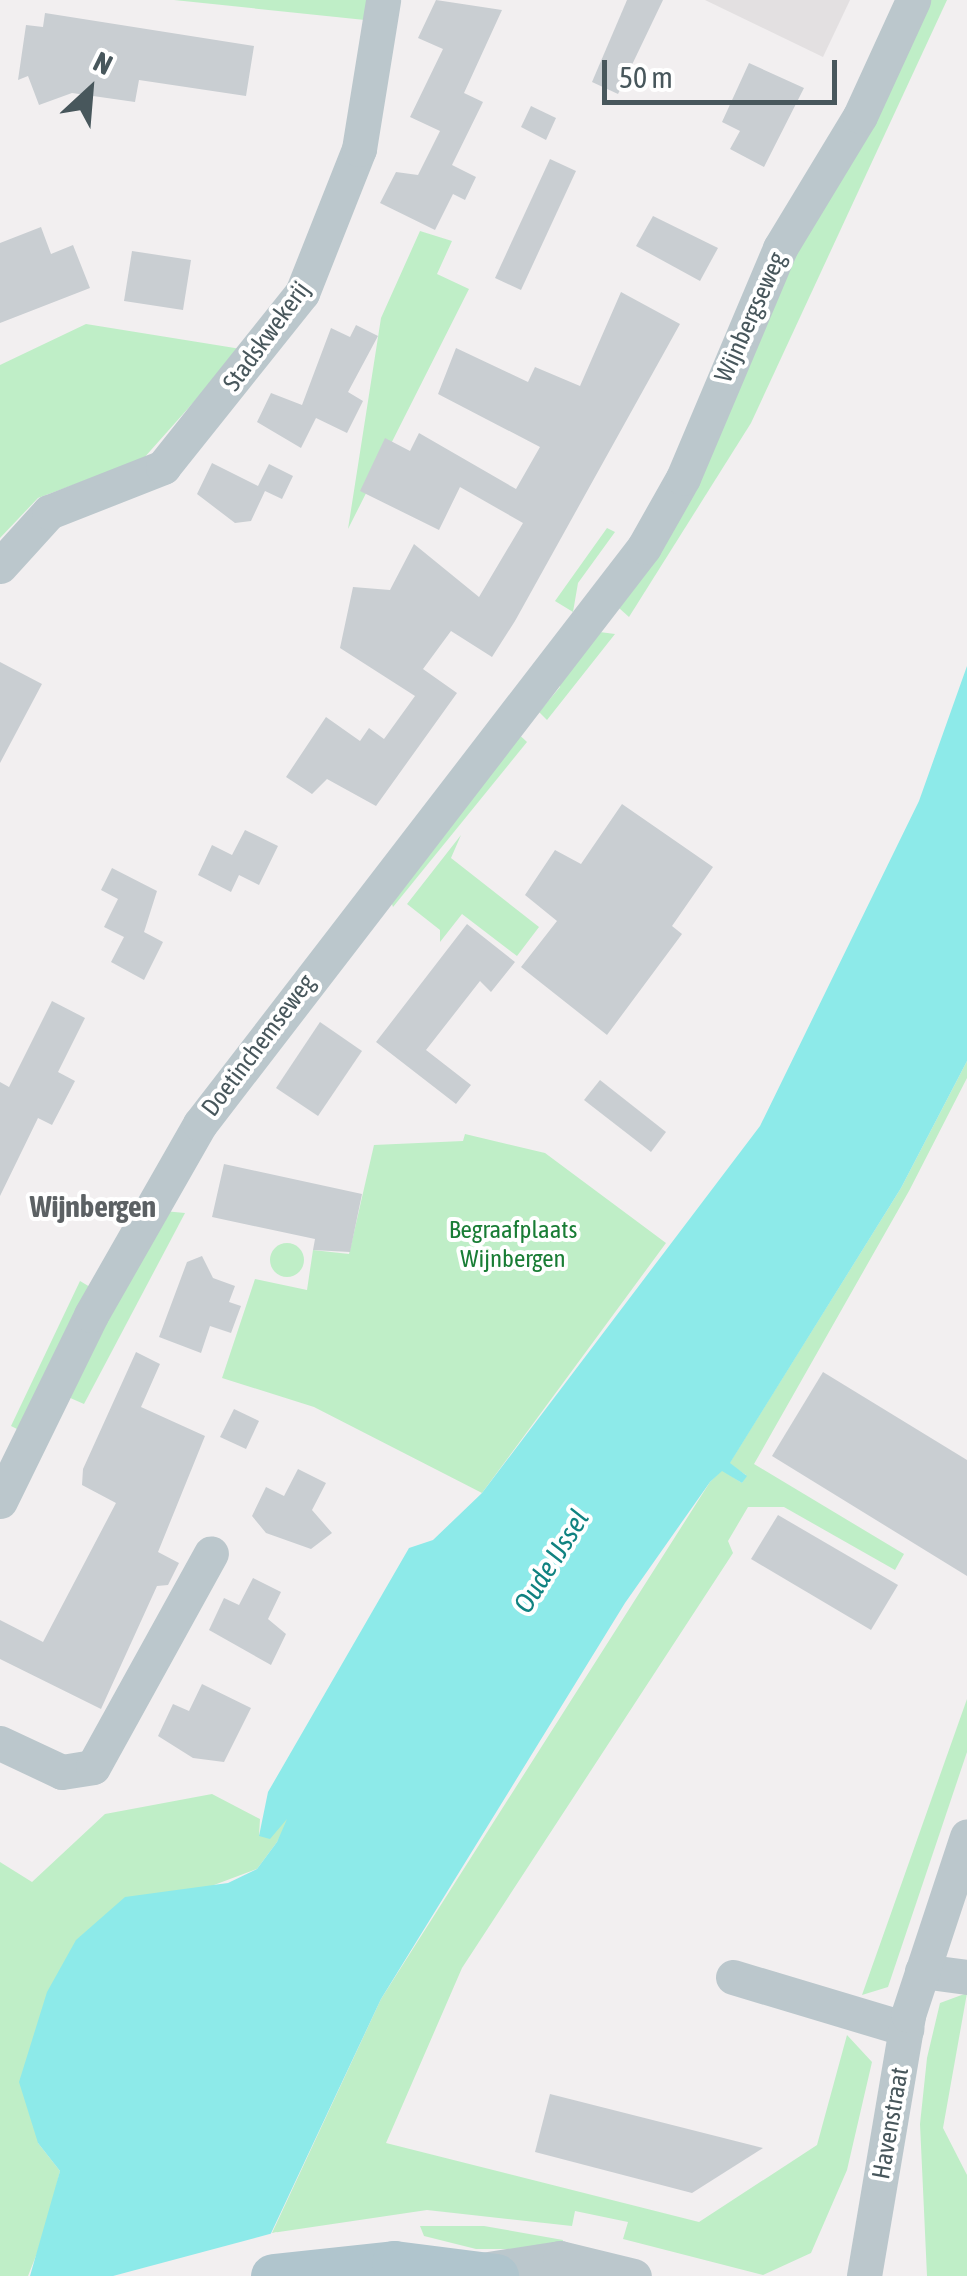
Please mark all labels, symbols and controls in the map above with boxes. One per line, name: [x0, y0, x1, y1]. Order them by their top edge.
north arrow: [40, 40, 140, 140]
scale bar: [607, 40, 842, 102]
text: N: [89, 45, 118, 81]
text: 50 m: [619, 60, 673, 94]
street label: Wijnbergseweg: [708, 247, 792, 387]
street label: Stadskwekerij: [216, 276, 316, 396]
street label: Doetinchemseweg: [195, 968, 321, 1122]
district label: Wijnbergen: [30, 1188, 156, 1224]
park label: Begraafplaats Wijnbergen: [449, 1215, 577, 1274]
water label: Oude IJssel: [506, 1503, 596, 1619]
street label: Havenstraat: [865, 2065, 915, 2181]

